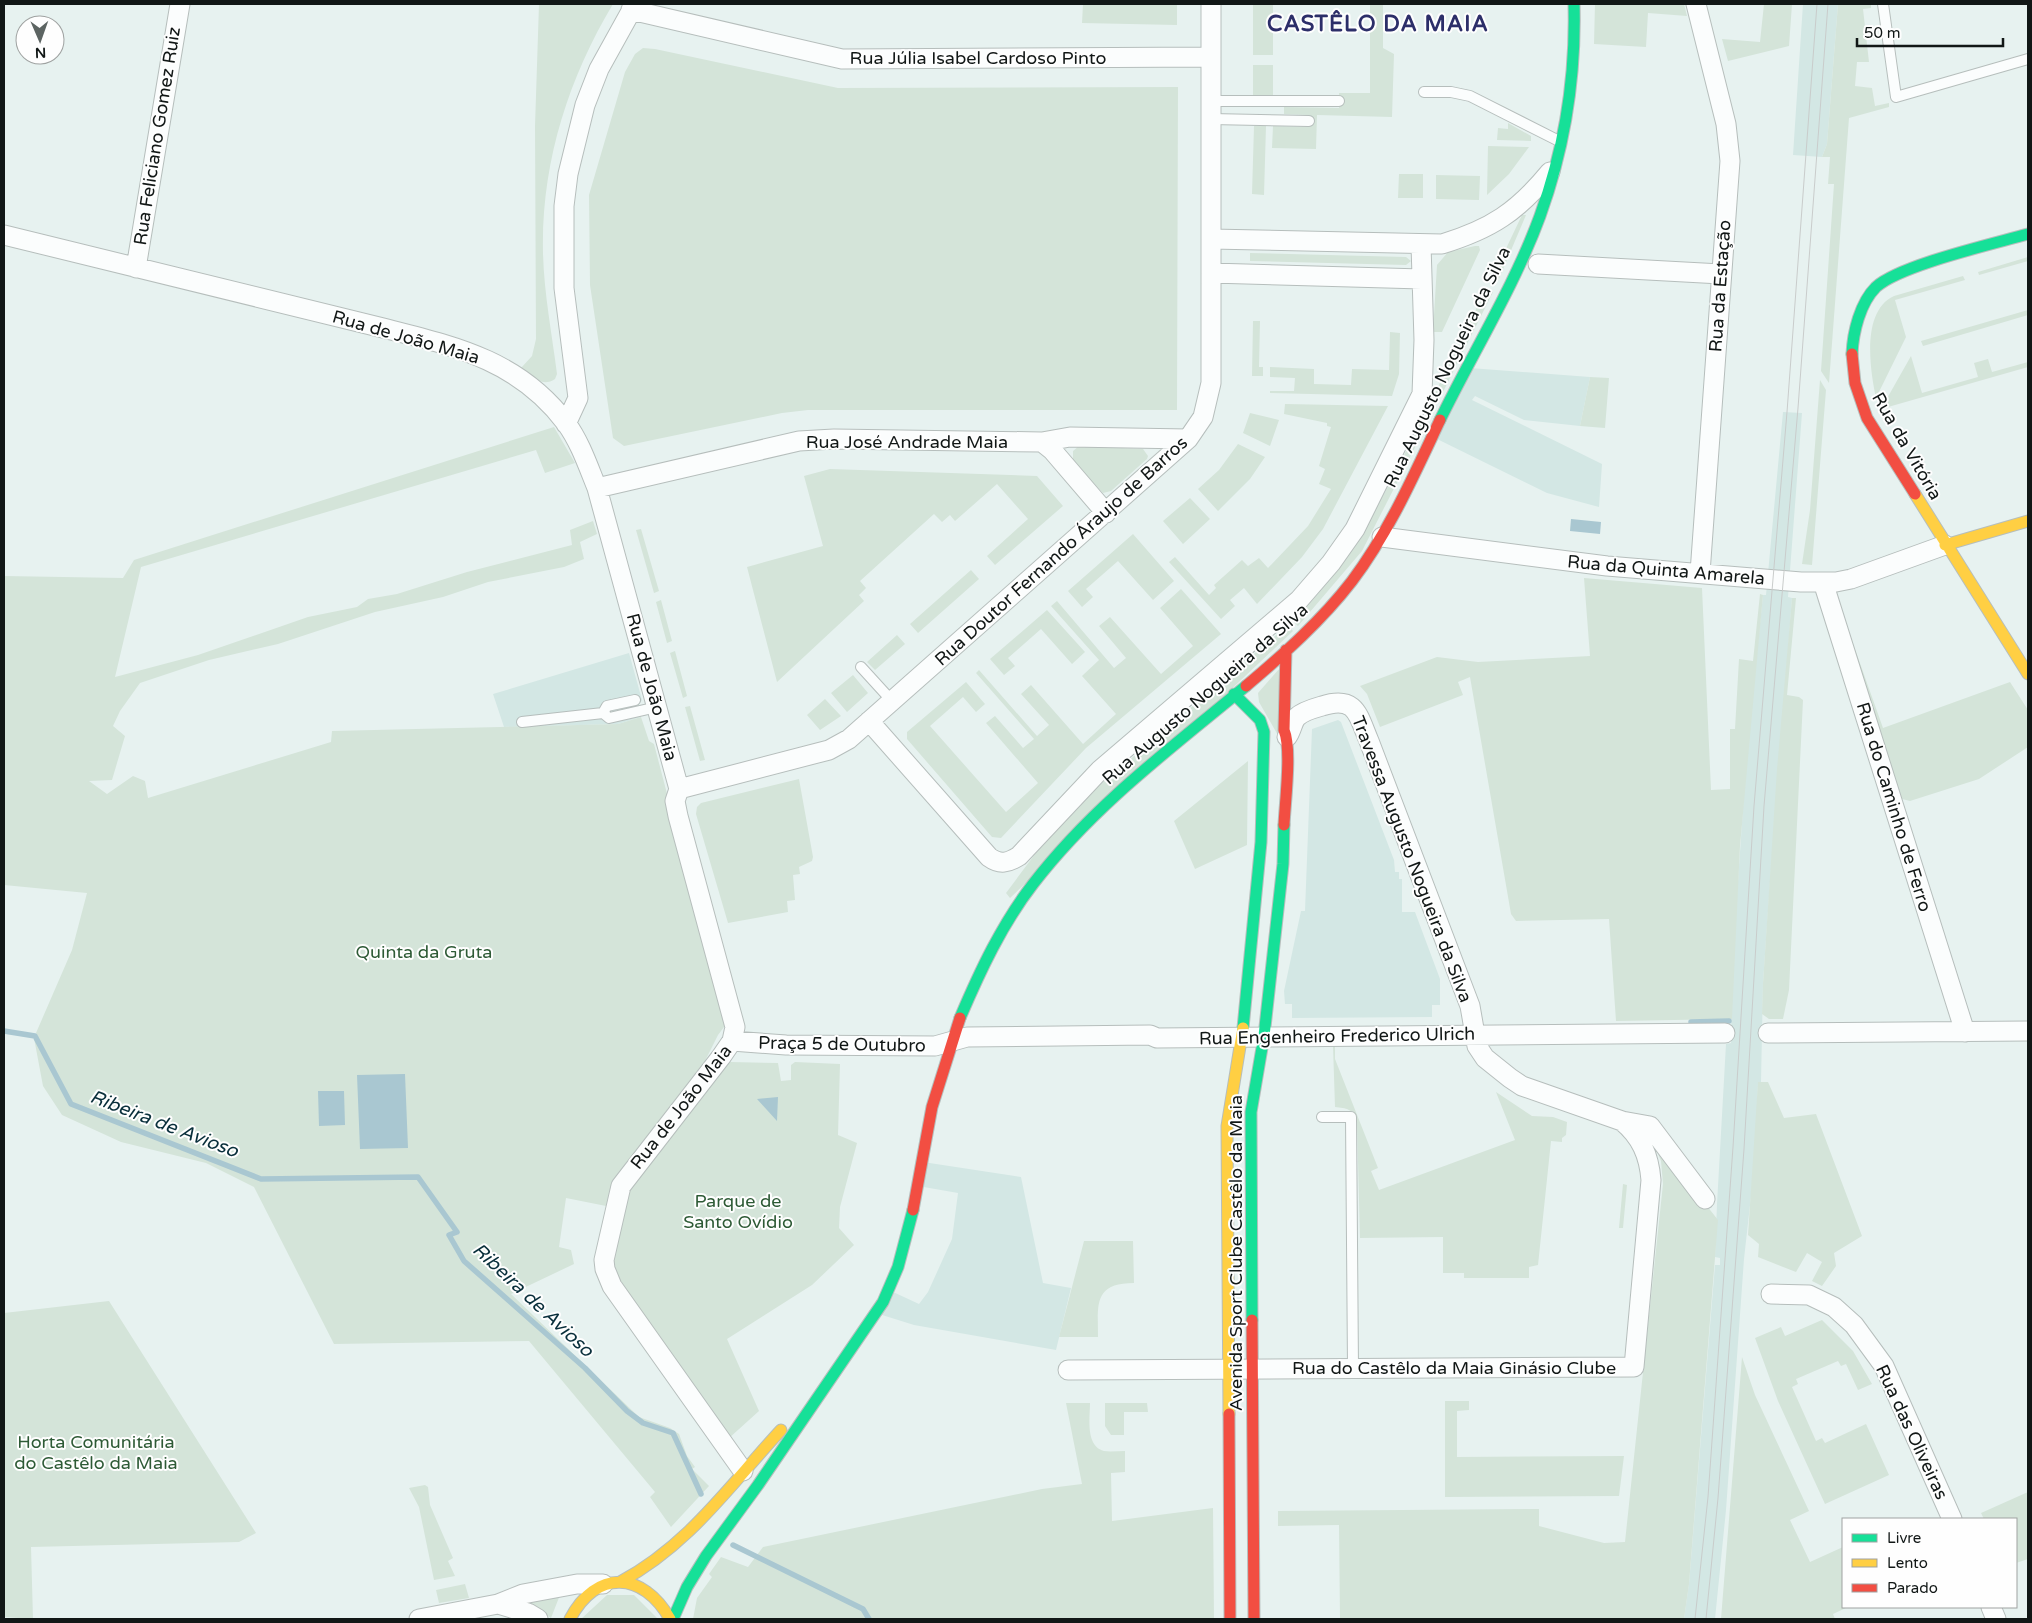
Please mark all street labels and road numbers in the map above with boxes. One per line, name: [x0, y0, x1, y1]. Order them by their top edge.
street label: Rua Feliciano Gomez Ruiz: [129, 25, 185, 247]
street label: Rua Júlia Isabel Cardoso Pinto: [850, 47, 1106, 69]
street label: Rua da Estação: [1704, 219, 1736, 353]
street label: Rua Augusto Nogueira da Silva: [1379, 243, 1515, 491]
street label: Rua de João Maia: [330, 305, 482, 369]
street label: Rua da Vitória: [1867, 388, 1947, 504]
street label: Rua José Andrade Maia: [806, 431, 1008, 453]
street label: Rua Doutor Fernando Áraujo de Barros: [930, 432, 1192, 670]
street label: Rua da Quinta Amarela: [1566, 550, 1766, 590]
street label: Rua Augusto Nogueira da Silva: [1098, 599, 1312, 789]
street label: Rua de João Maia: [622, 611, 682, 763]
street label: Rua do Caminho de Ferro: [1852, 700, 1936, 914]
street label: Travessa Augusto Nogueira da Silva: [1347, 713, 1477, 1005]
street label: Rua Engenheiro Frederico Ulrich: [1199, 1023, 1475, 1049]
street label: Praça 5 de Outubro: [758, 1032, 926, 1056]
street label: Rua de João Maia: [626, 1040, 736, 1174]
street label: Avenida Sport Clube Castêlo da Maia: [1225, 1095, 1247, 1411]
street label: Rua do Castêlo da Maia Ginásio Clube: [1292, 1357, 1616, 1379]
street label: Rua das Oliveiras: [1871, 1361, 1953, 1503]

